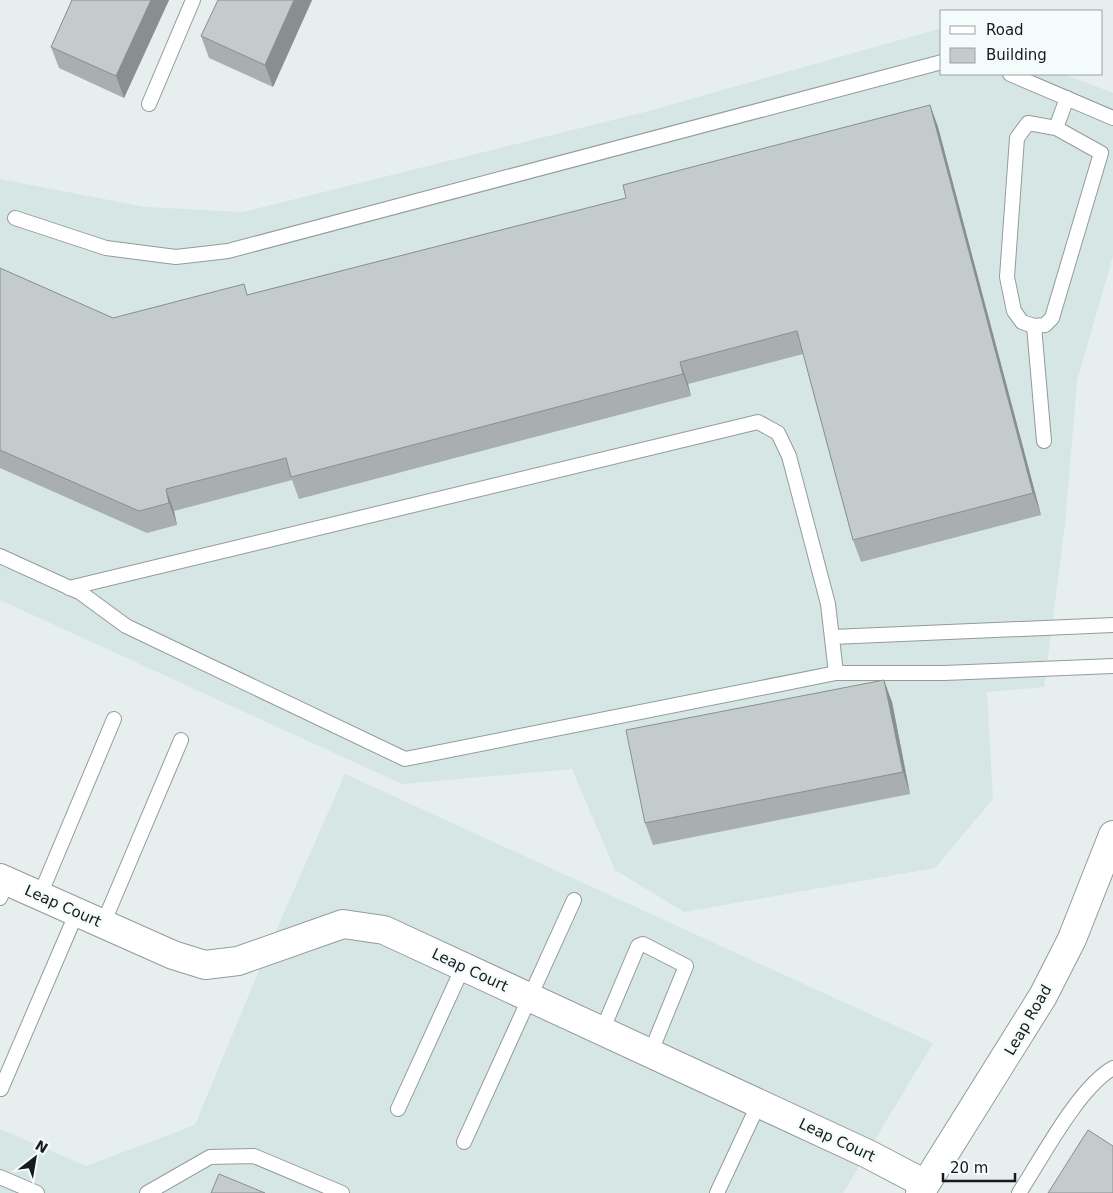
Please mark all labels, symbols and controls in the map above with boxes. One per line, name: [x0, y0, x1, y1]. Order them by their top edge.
legend: [940, 10, 1103, 75]
text: Road: [986, 21, 1024, 39]
text: Building: [986, 46, 1047, 64]
street label: Leap Court: [22, 881, 104, 931]
street label: Leap Court: [429, 945, 511, 996]
street label: Leap Road: [1001, 982, 1055, 1058]
street label: Leap Court: [796, 1115, 878, 1166]
north arrow: [10, 1133, 60, 1183]
text: N: [33, 1137, 51, 1157]
scale bar: [943, 1150, 1016, 1182]
text: 20 m: [950, 1159, 988, 1177]

